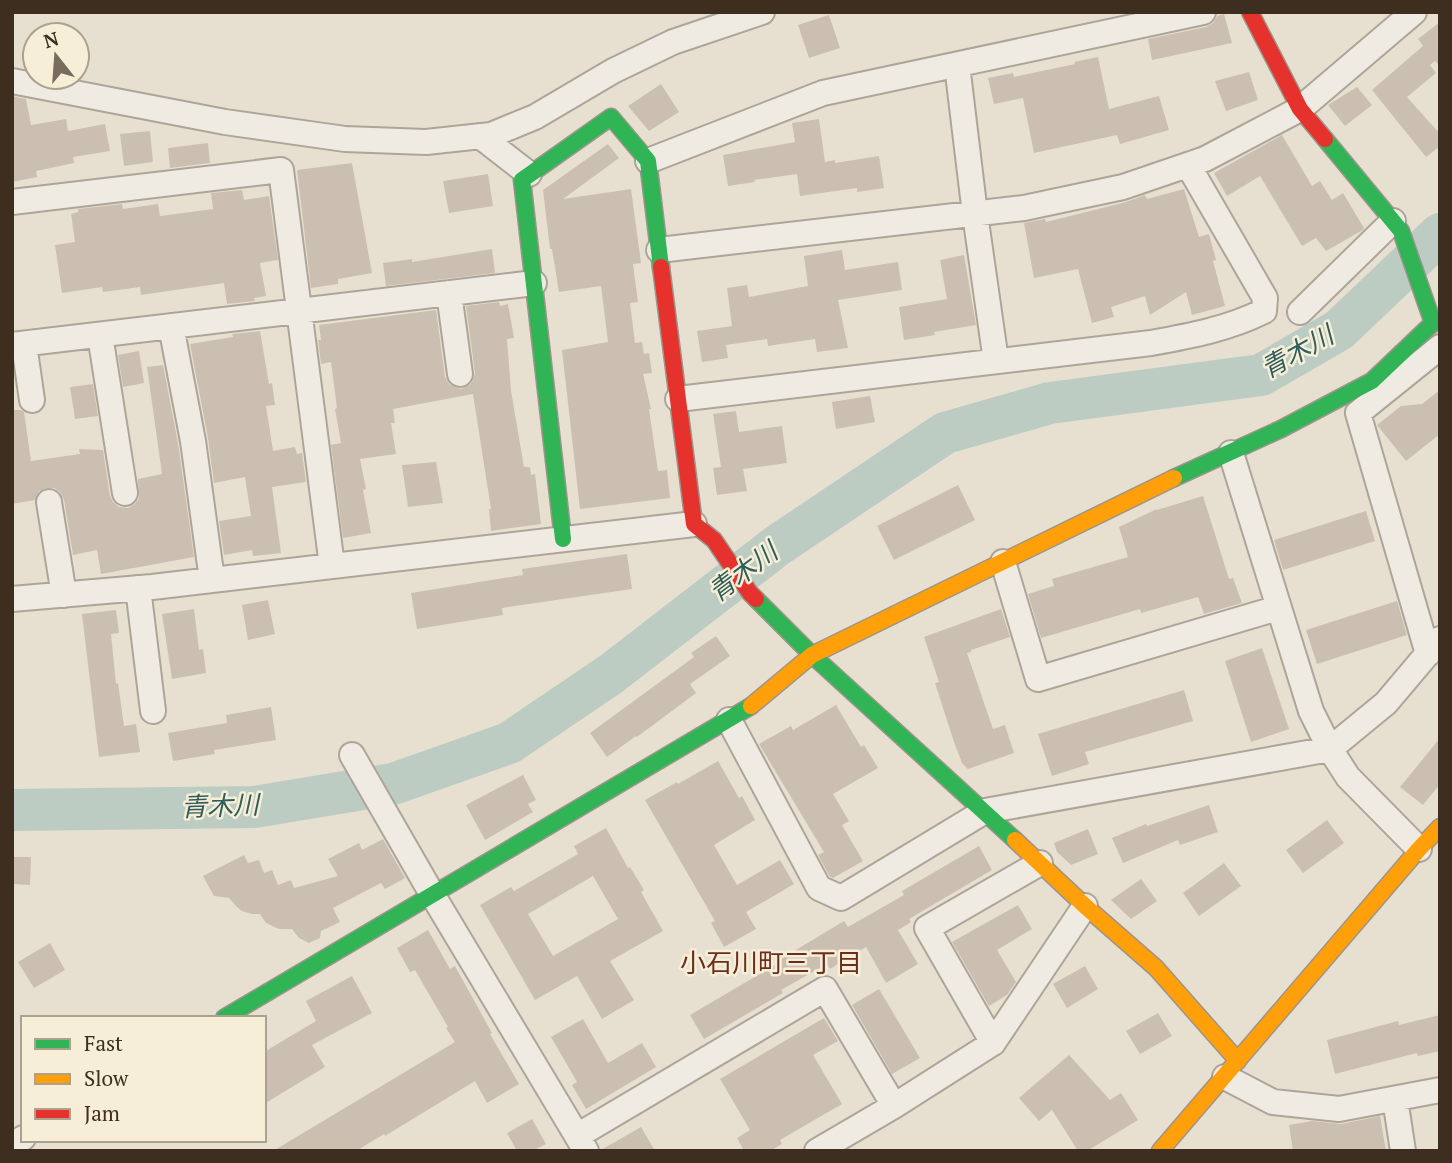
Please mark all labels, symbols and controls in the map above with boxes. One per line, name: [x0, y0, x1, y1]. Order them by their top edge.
north arrow: [21, 21, 91, 91]
text: N: [40, 25, 62, 53]
water label: 青木川: [1254, 316, 1341, 385]
water label: 青木川: [701, 532, 786, 608]
water label: 青木川: [180, 787, 263, 823]
district label: 小石川町三丁目: [680, 945, 862, 979]
legend: [21, 1016, 266, 1142]
text: Fast: [84, 1029, 123, 1057]
text: Slow: [84, 1064, 129, 1092]
text: Jam: [84, 1099, 120, 1127]

